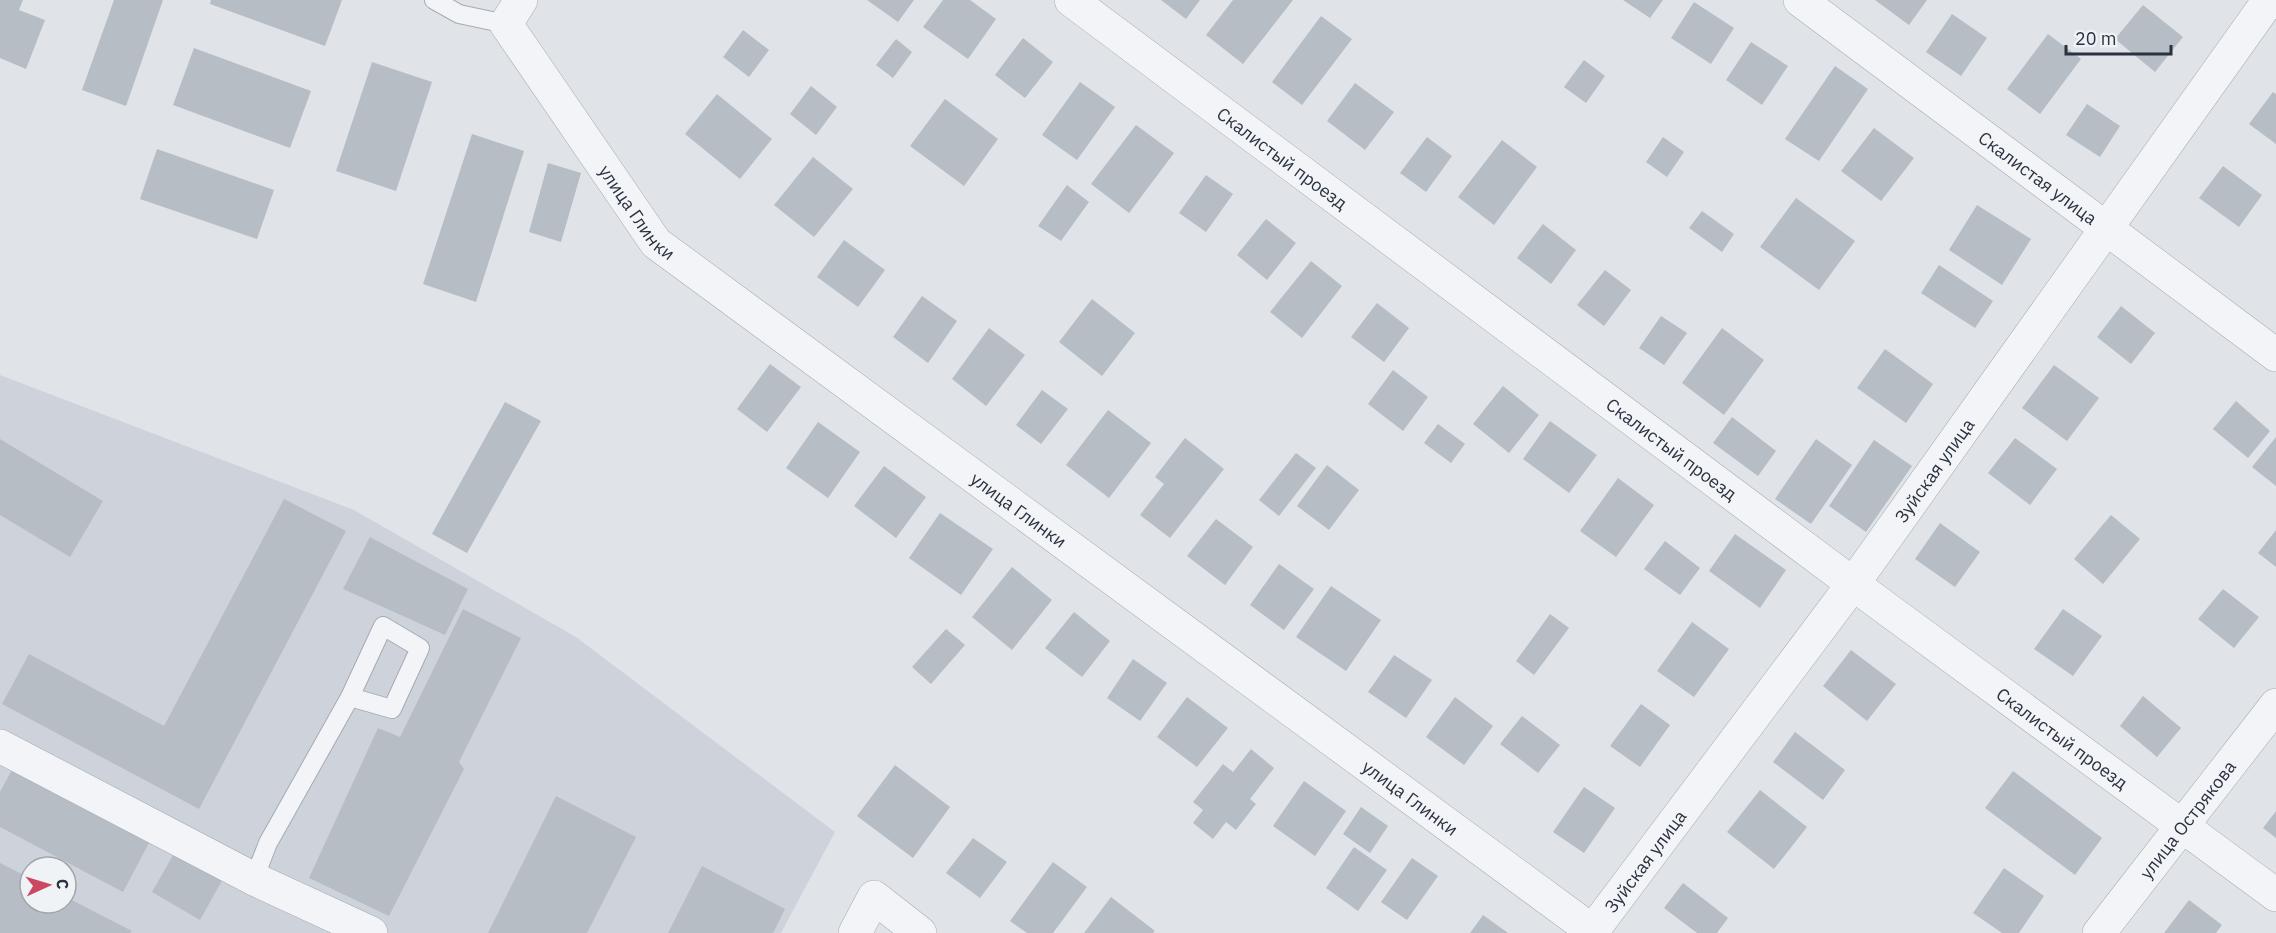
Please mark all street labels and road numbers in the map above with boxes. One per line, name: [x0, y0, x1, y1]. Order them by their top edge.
street label: Скалистый проезд: [1213, 102, 1353, 214]
street label: Скалистая улица: [1974, 126, 2102, 230]
street label: улица Глинки: [594, 160, 680, 265]
street label: Скалистый проезд: [1602, 392, 1742, 505]
street label: Зуйская улица: [1889, 413, 1979, 527]
street label: улица Глинки: [966, 467, 1071, 553]
street label: Скалистый проезд: [1992, 682, 2133, 794]
street label: улица Глинки: [1358, 754, 1463, 840]
street label: улица Острякова: [2134, 755, 2241, 883]
street label: Зуйская улица: [1599, 805, 1691, 917]

